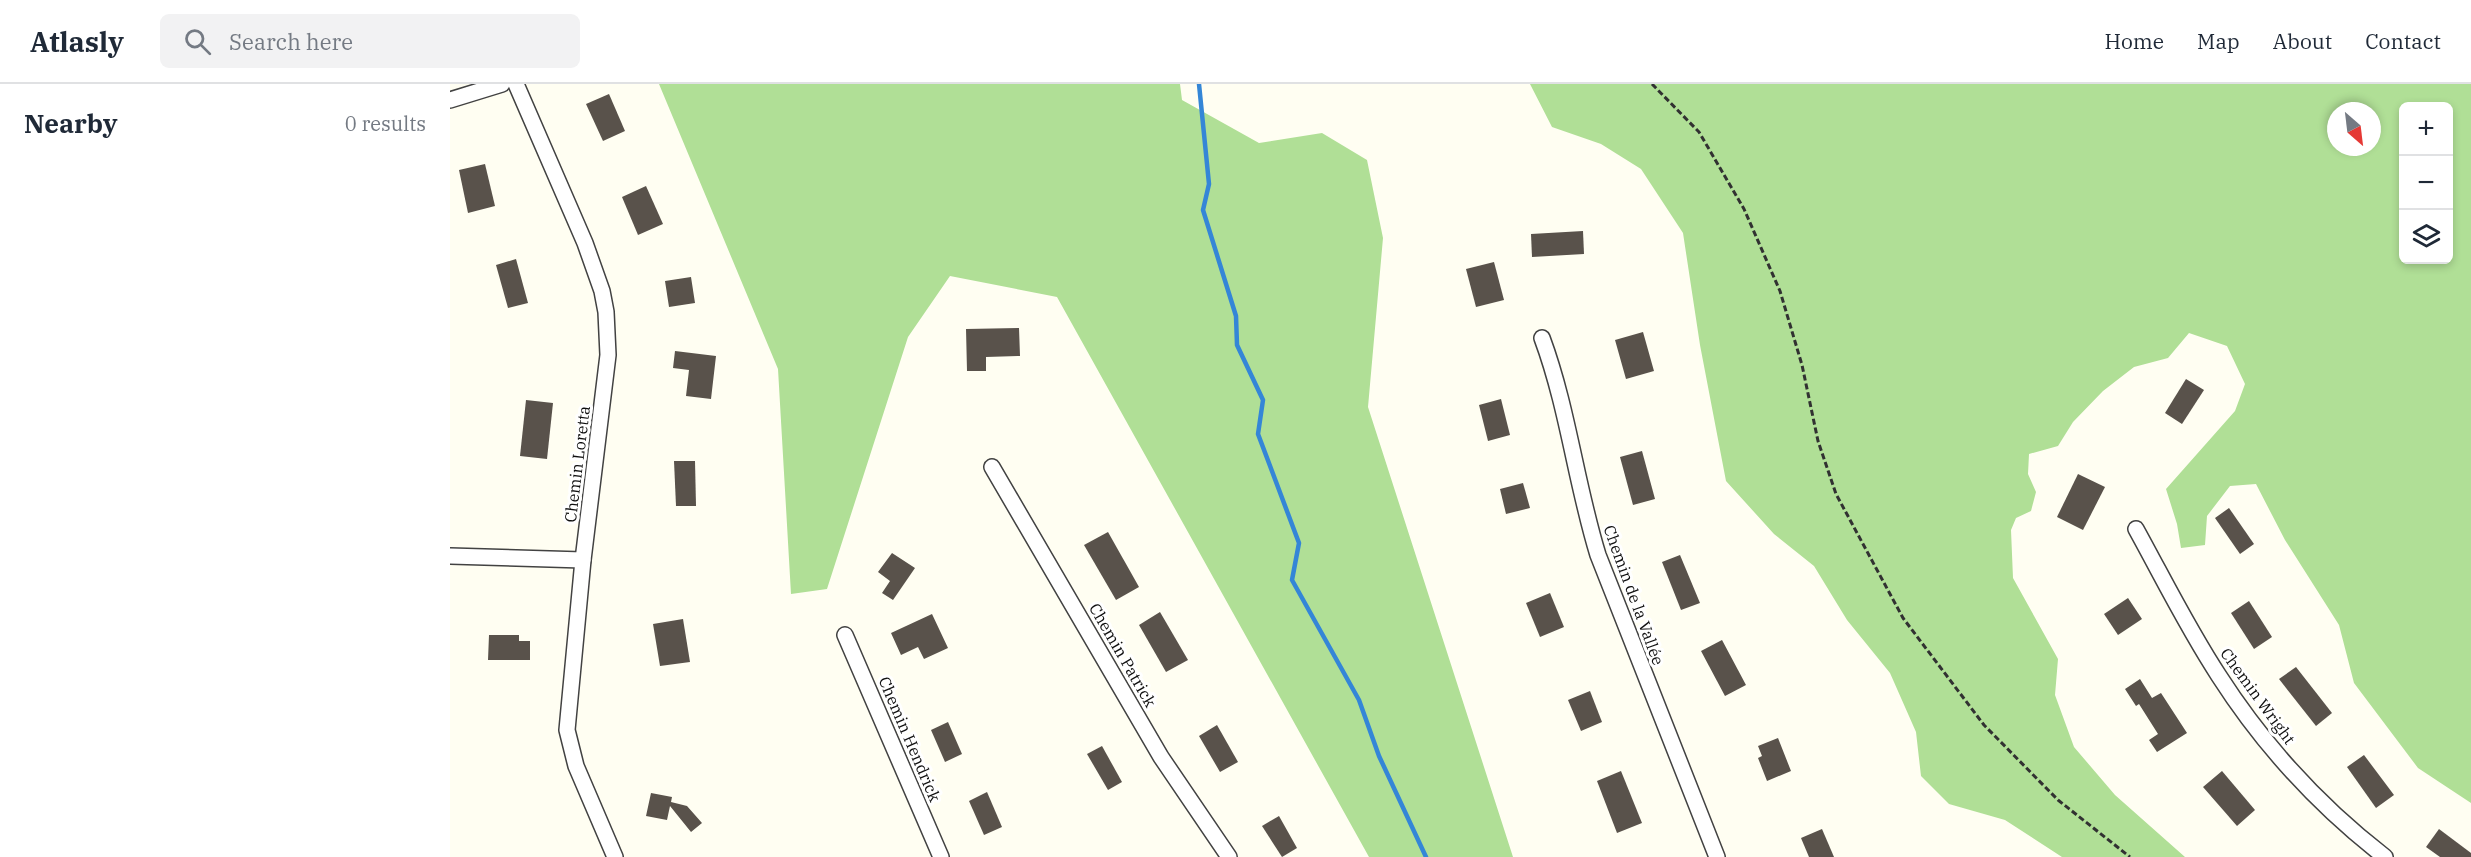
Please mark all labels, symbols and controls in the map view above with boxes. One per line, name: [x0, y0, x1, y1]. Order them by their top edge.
search box: [160, 14, 580, 68]
text: Atlasly: [30, 23, 124, 60]
icon: search: [181, 25, 214, 58]
text: Search here: [229, 27, 353, 56]
text: Home: [2104, 27, 2164, 55]
text: Map: [2197, 27, 2240, 55]
text: About: [2273, 27, 2332, 55]
text: Contact: [2365, 27, 2441, 55]
north arrow: [2327, 102, 2381, 156]
map controls: [2399, 102, 2453, 264]
button: +: [2399, 102, 2453, 156]
text: Nearby: [24, 106, 118, 140]
text: 0 results: [345, 110, 426, 137]
button: −: [2399, 156, 2453, 210]
button: layers: [2399, 210, 2453, 264]
street label: Chemin Loretta: [560, 404, 594, 523]
street label: Chemin de la Vallée: [1599, 522, 1669, 668]
street label: Chemin Patrick: [1085, 599, 1161, 711]
street label: Chemin Wright: [2216, 644, 2300, 749]
street label: Chemin Hendrick: [875, 673, 946, 805]

